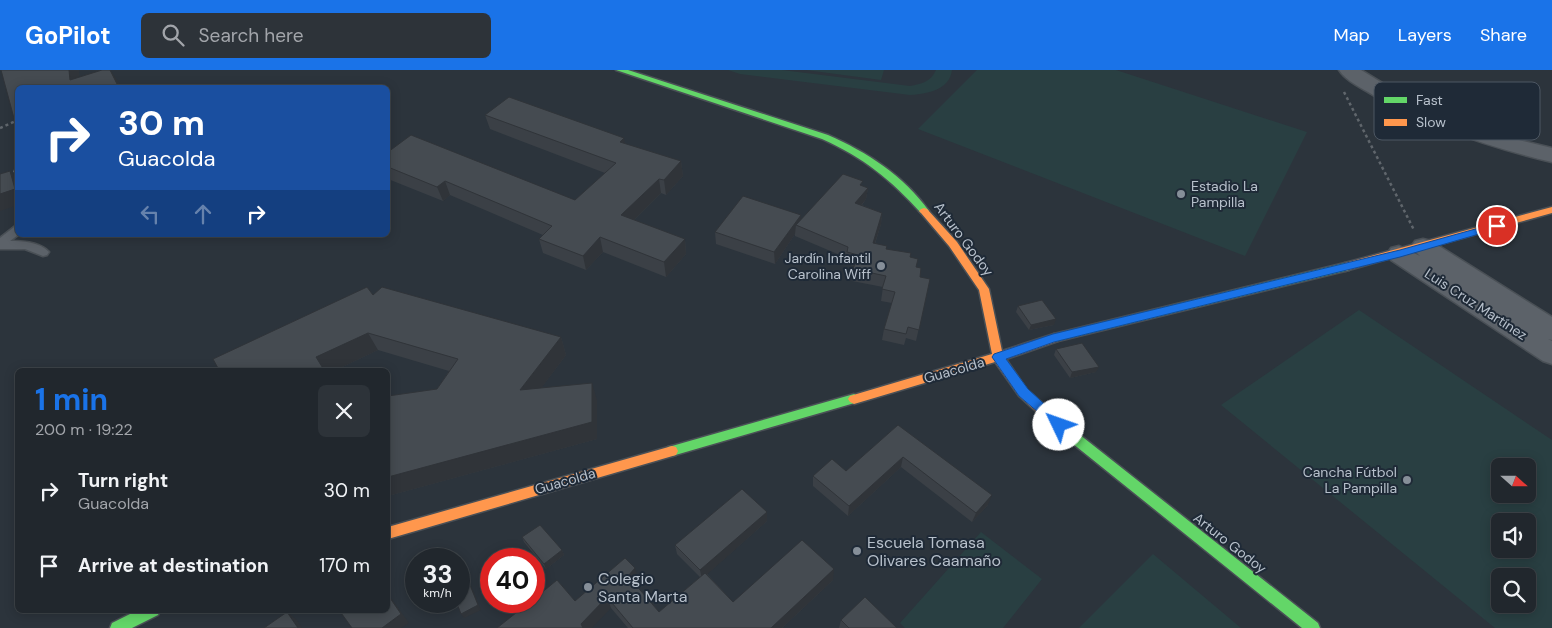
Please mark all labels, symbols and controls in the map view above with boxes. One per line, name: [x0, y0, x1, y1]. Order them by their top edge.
search box: [141, 13, 491, 58]
text: GoPilot: [25, 20, 111, 51]
icon: search: [159, 21, 187, 49]
text: Search here: [199, 23, 303, 48]
text: Map: [1334, 23, 1370, 47]
text: Layers: [1398, 23, 1452, 47]
text: Share: [1480, 23, 1527, 47]
legend: [1374, 82, 1540, 140]
text: Fast: [1416, 91, 1443, 109]
text: 30 m: [118, 100, 205, 146]
icon: right: [35, 105, 100, 170]
text: Slow: [1416, 113, 1446, 131]
text: Guacolda: [118, 144, 216, 173]
place label: Estadio La Pampilla: [1191, 177, 1258, 211]
marker: Estadio La Pampilla: [1175, 188, 1187, 200]
street label: Arturo Godoy: [930, 198, 998, 280]
icon: left: [136, 200, 164, 228]
icon: ahead: [189, 200, 217, 228]
icon: right: [242, 200, 270, 228]
pin: [1476, 205, 1518, 247]
icon: arrive: [1483, 212, 1511, 240]
place label: Jardín Infantil Carolina Wiff: [784, 249, 871, 283]
marker: Jardín Infantil Carolina Wiff: [875, 260, 887, 272]
street label: Luis Cruz Martínez: [1421, 264, 1531, 344]
street label: Guacolda: [922, 353, 986, 387]
text: 1 min: [35, 380, 108, 419]
button: close: [318, 385, 370, 437]
position arrow: [1032, 398, 1084, 450]
text: 200 m · 19:22: [35, 419, 133, 440]
north arrow: [1491, 458, 1536, 502]
map controls: [1491, 458, 1536, 613]
place label: Cancha Fútbol La Pampilla: [1303, 463, 1397, 497]
street label: Guacolda: [533, 464, 597, 498]
text: Turn right: [78, 468, 168, 493]
marker: Cancha Fútbol La Pampilla: [1401, 474, 1413, 486]
icon: right: [35, 477, 63, 505]
text: 30 m: [324, 478, 370, 503]
text: Guacolda: [78, 493, 149, 514]
street label: Arturo Godoy: [1190, 509, 1270, 577]
button: sound: [1491, 513, 1536, 558]
place label: Escuela Tomasa Olivares Caamaño: [867, 532, 1001, 571]
marker: Escuela Tomasa Olivares Caamaño: [851, 545, 863, 557]
speed limit sign: 40: [480, 548, 545, 613]
icon: arrive: [35, 552, 63, 580]
text: Arrive at destination: [78, 553, 269, 578]
text: 170 m: [319, 553, 370, 578]
text: 33: [422, 558, 453, 591]
place label: Colegio Santa Marta: [598, 568, 687, 607]
button: search: [1491, 568, 1536, 613]
marker: Colegio Santa Marta: [582, 581, 594, 593]
text: km/h: [423, 585, 452, 601]

